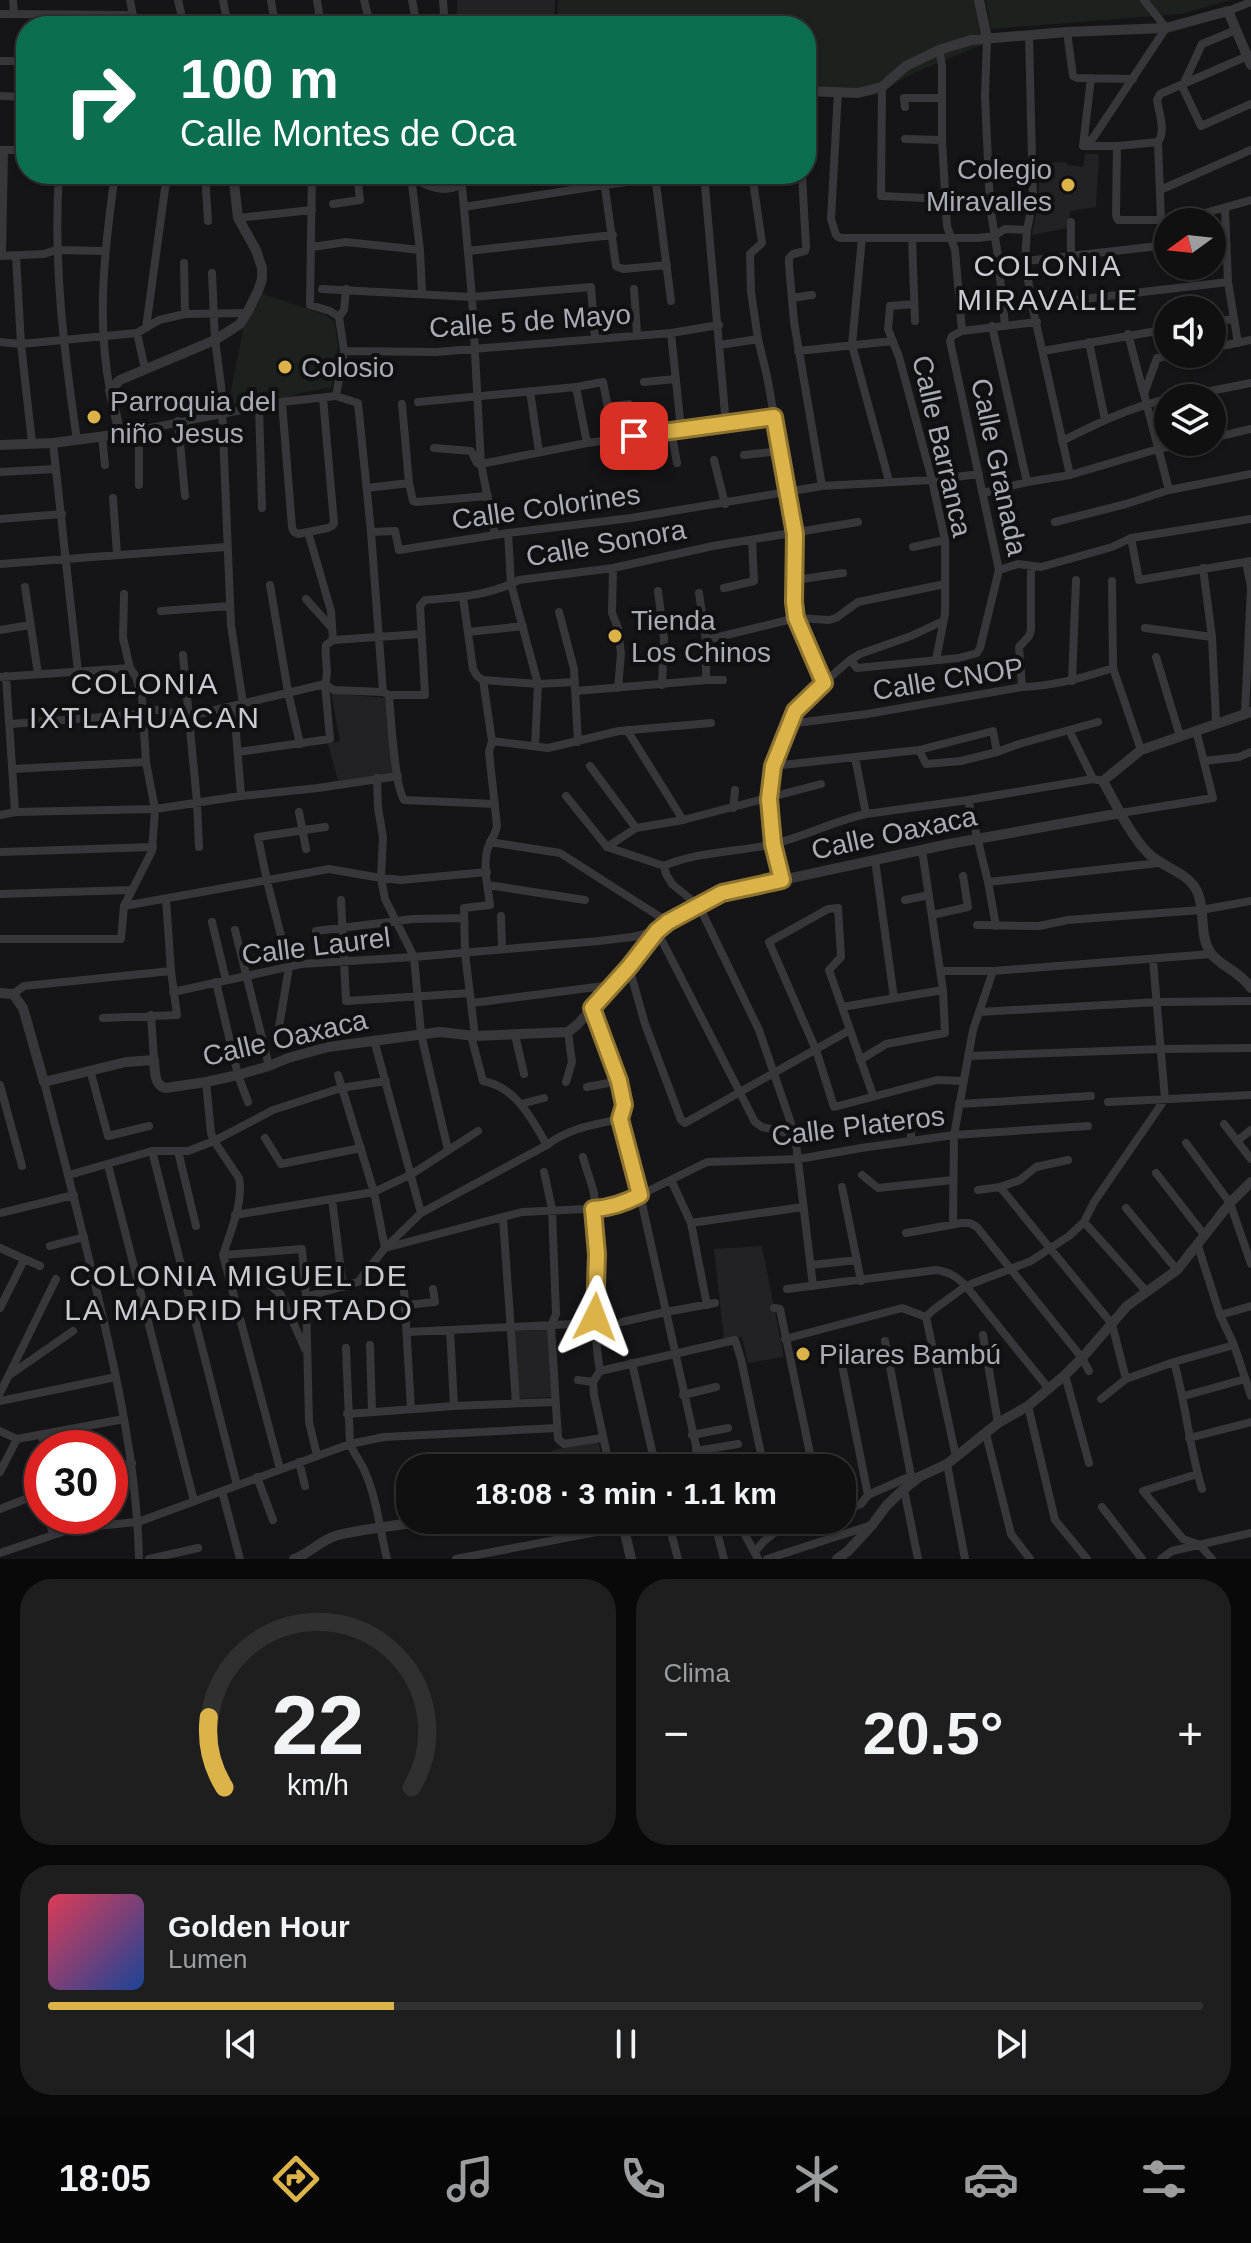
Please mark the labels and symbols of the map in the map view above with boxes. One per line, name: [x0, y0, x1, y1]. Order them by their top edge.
place label: Colegio Miravalles: [926, 154, 1052, 217]
marker: Colegio Miravalles: [1059, 176, 1077, 194]
north arrow: [1154, 208, 1226, 280]
district label: COLONIA MIRAVALLE: [957, 249, 1139, 316]
street label: Calle 5 de Mayo: [428, 298, 632, 344]
place label: Colosio: [301, 352, 394, 383]
street label: Calle Barranca: [906, 352, 978, 540]
marker: Colosio: [276, 358, 294, 376]
street label: Calle Granada: [965, 375, 1033, 559]
place label: Parroquia del niño Jesus: [110, 386, 277, 449]
pin: [600, 402, 668, 470]
marker: Parroquia del niño Jesus: [85, 408, 103, 426]
street label: Calle Colorines: [450, 478, 642, 536]
street label: Calle Sonora: [524, 514, 689, 572]
place label: Tienda Los Chinos: [631, 605, 771, 668]
marker: Tienda Los Chinos: [606, 627, 624, 645]
street label: Calle CNOP: [870, 652, 1026, 706]
district label: COLONIA IXTLAHUACAN: [29, 667, 261, 734]
street label: Calle Oaxaca: [809, 800, 980, 866]
street label: Calle Laurel: [240, 922, 392, 970]
street label: Calle Oaxaca: [200, 1004, 371, 1072]
street label: Calle Plateros: [770, 1100, 946, 1152]
district label: COLONIA MIGUEL DE LA MADRID HURTADO: [64, 1259, 414, 1326]
position arrow: [553, 1275, 637, 1359]
place label: Pilares Bambú: [819, 1339, 1001, 1370]
marker: Pilares Bambú: [794, 1345, 812, 1363]
speed limit sign: 30: [24, 1430, 128, 1534]

